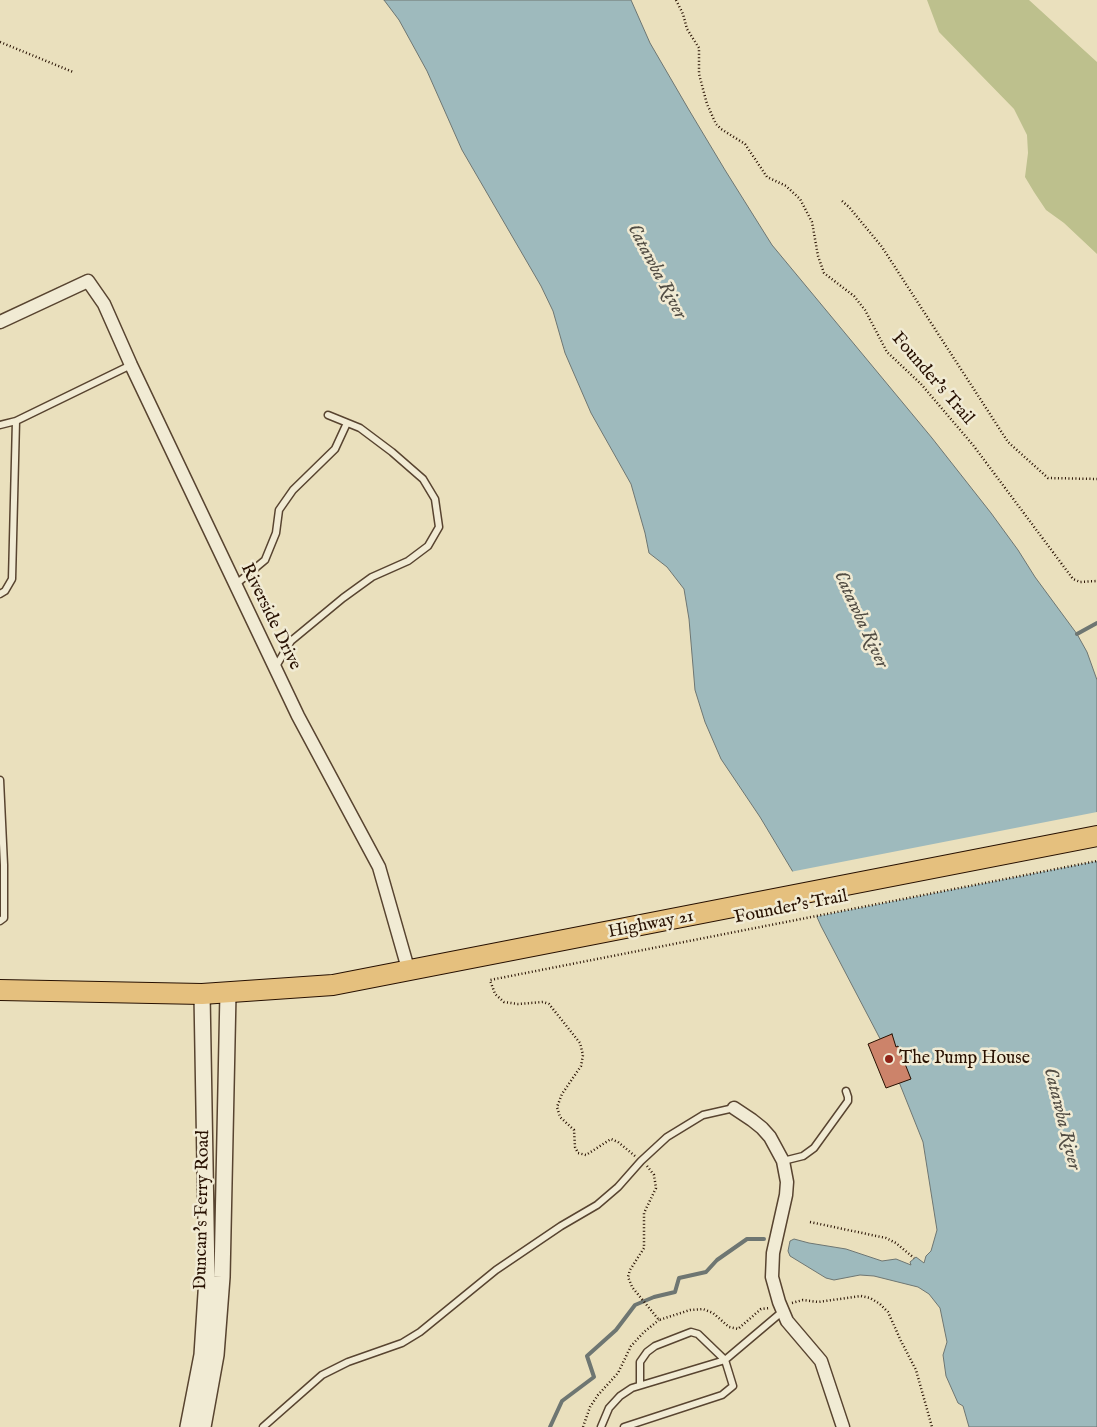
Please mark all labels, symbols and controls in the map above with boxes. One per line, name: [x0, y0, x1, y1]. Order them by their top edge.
water label: Catawba River: [621, 221, 691, 323]
street label: Founder's Trail: [886, 328, 978, 430]
street label: Riverside Drive: [235, 560, 305, 674]
water label: Catawba River: [828, 568, 892, 672]
street label: Founder's Trail: [732, 886, 850, 930]
street label: Highway 21: [606, 906, 696, 944]
place label: The Pump House: [899, 1048, 1030, 1070]
marker: The Pump House: [883, 1053, 895, 1065]
water label: Catawba River: [1037, 1066, 1085, 1172]
street label: Duncan's Ferry Road: [191, 1130, 215, 1290]

